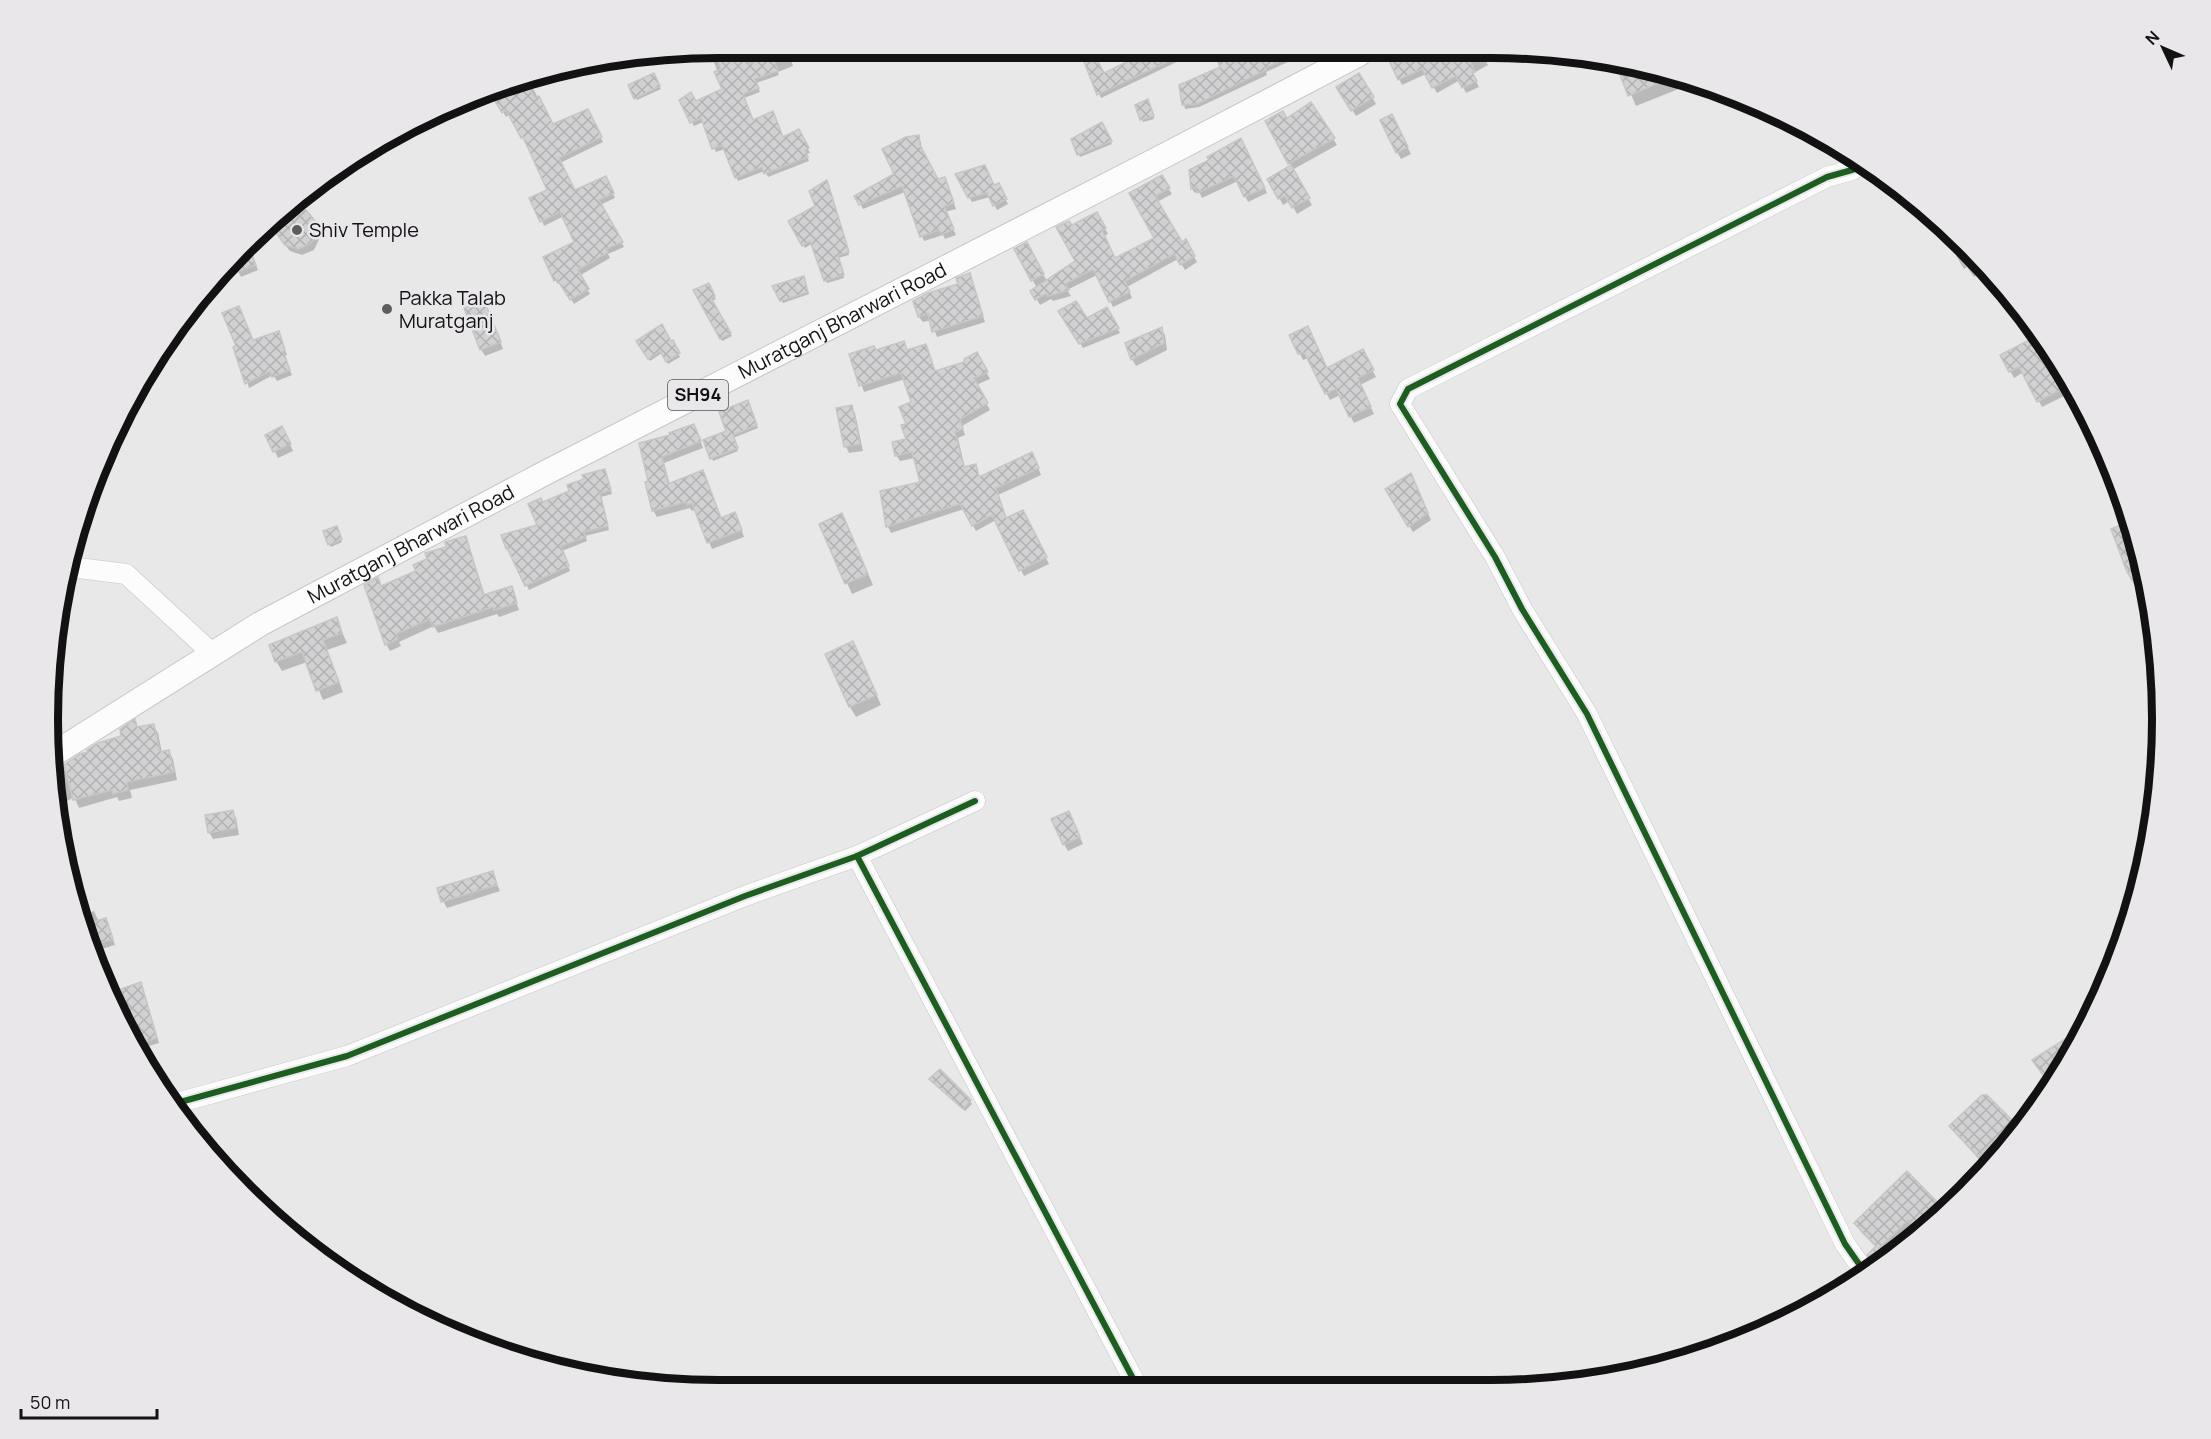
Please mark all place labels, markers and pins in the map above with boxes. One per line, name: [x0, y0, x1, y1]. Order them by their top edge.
place label: Shiv Temple: [309, 216, 419, 243]
marker: Shiv Temple: [290, 223, 304, 237]
place label: Pakka Talab Muratganj: [399, 284, 506, 334]
marker: Pakka Talab Muratganj: [380, 302, 394, 316]

